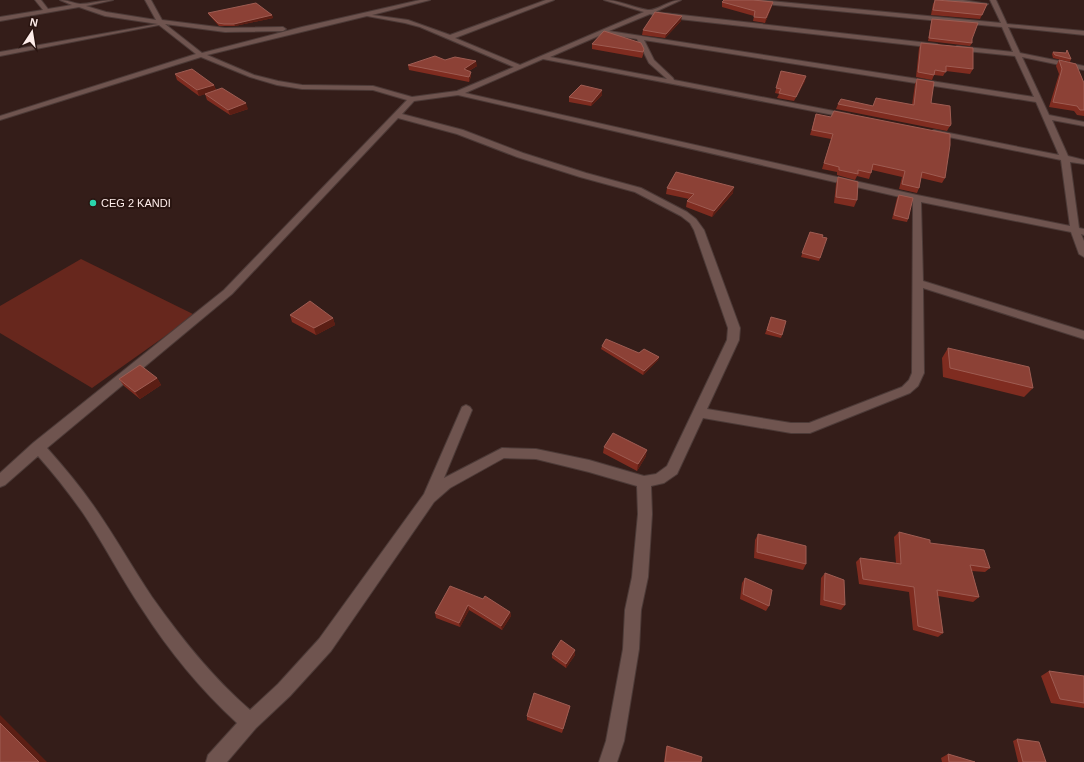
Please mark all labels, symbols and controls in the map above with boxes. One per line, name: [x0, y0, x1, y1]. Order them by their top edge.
north arrow: [12, 12, 52, 52]
text: N: [29, 16, 39, 29]
place label: CEG 2 KANDI: [101, 197, 171, 209]
marker: CEG 2 KANDI: [88, 198, 98, 208]

